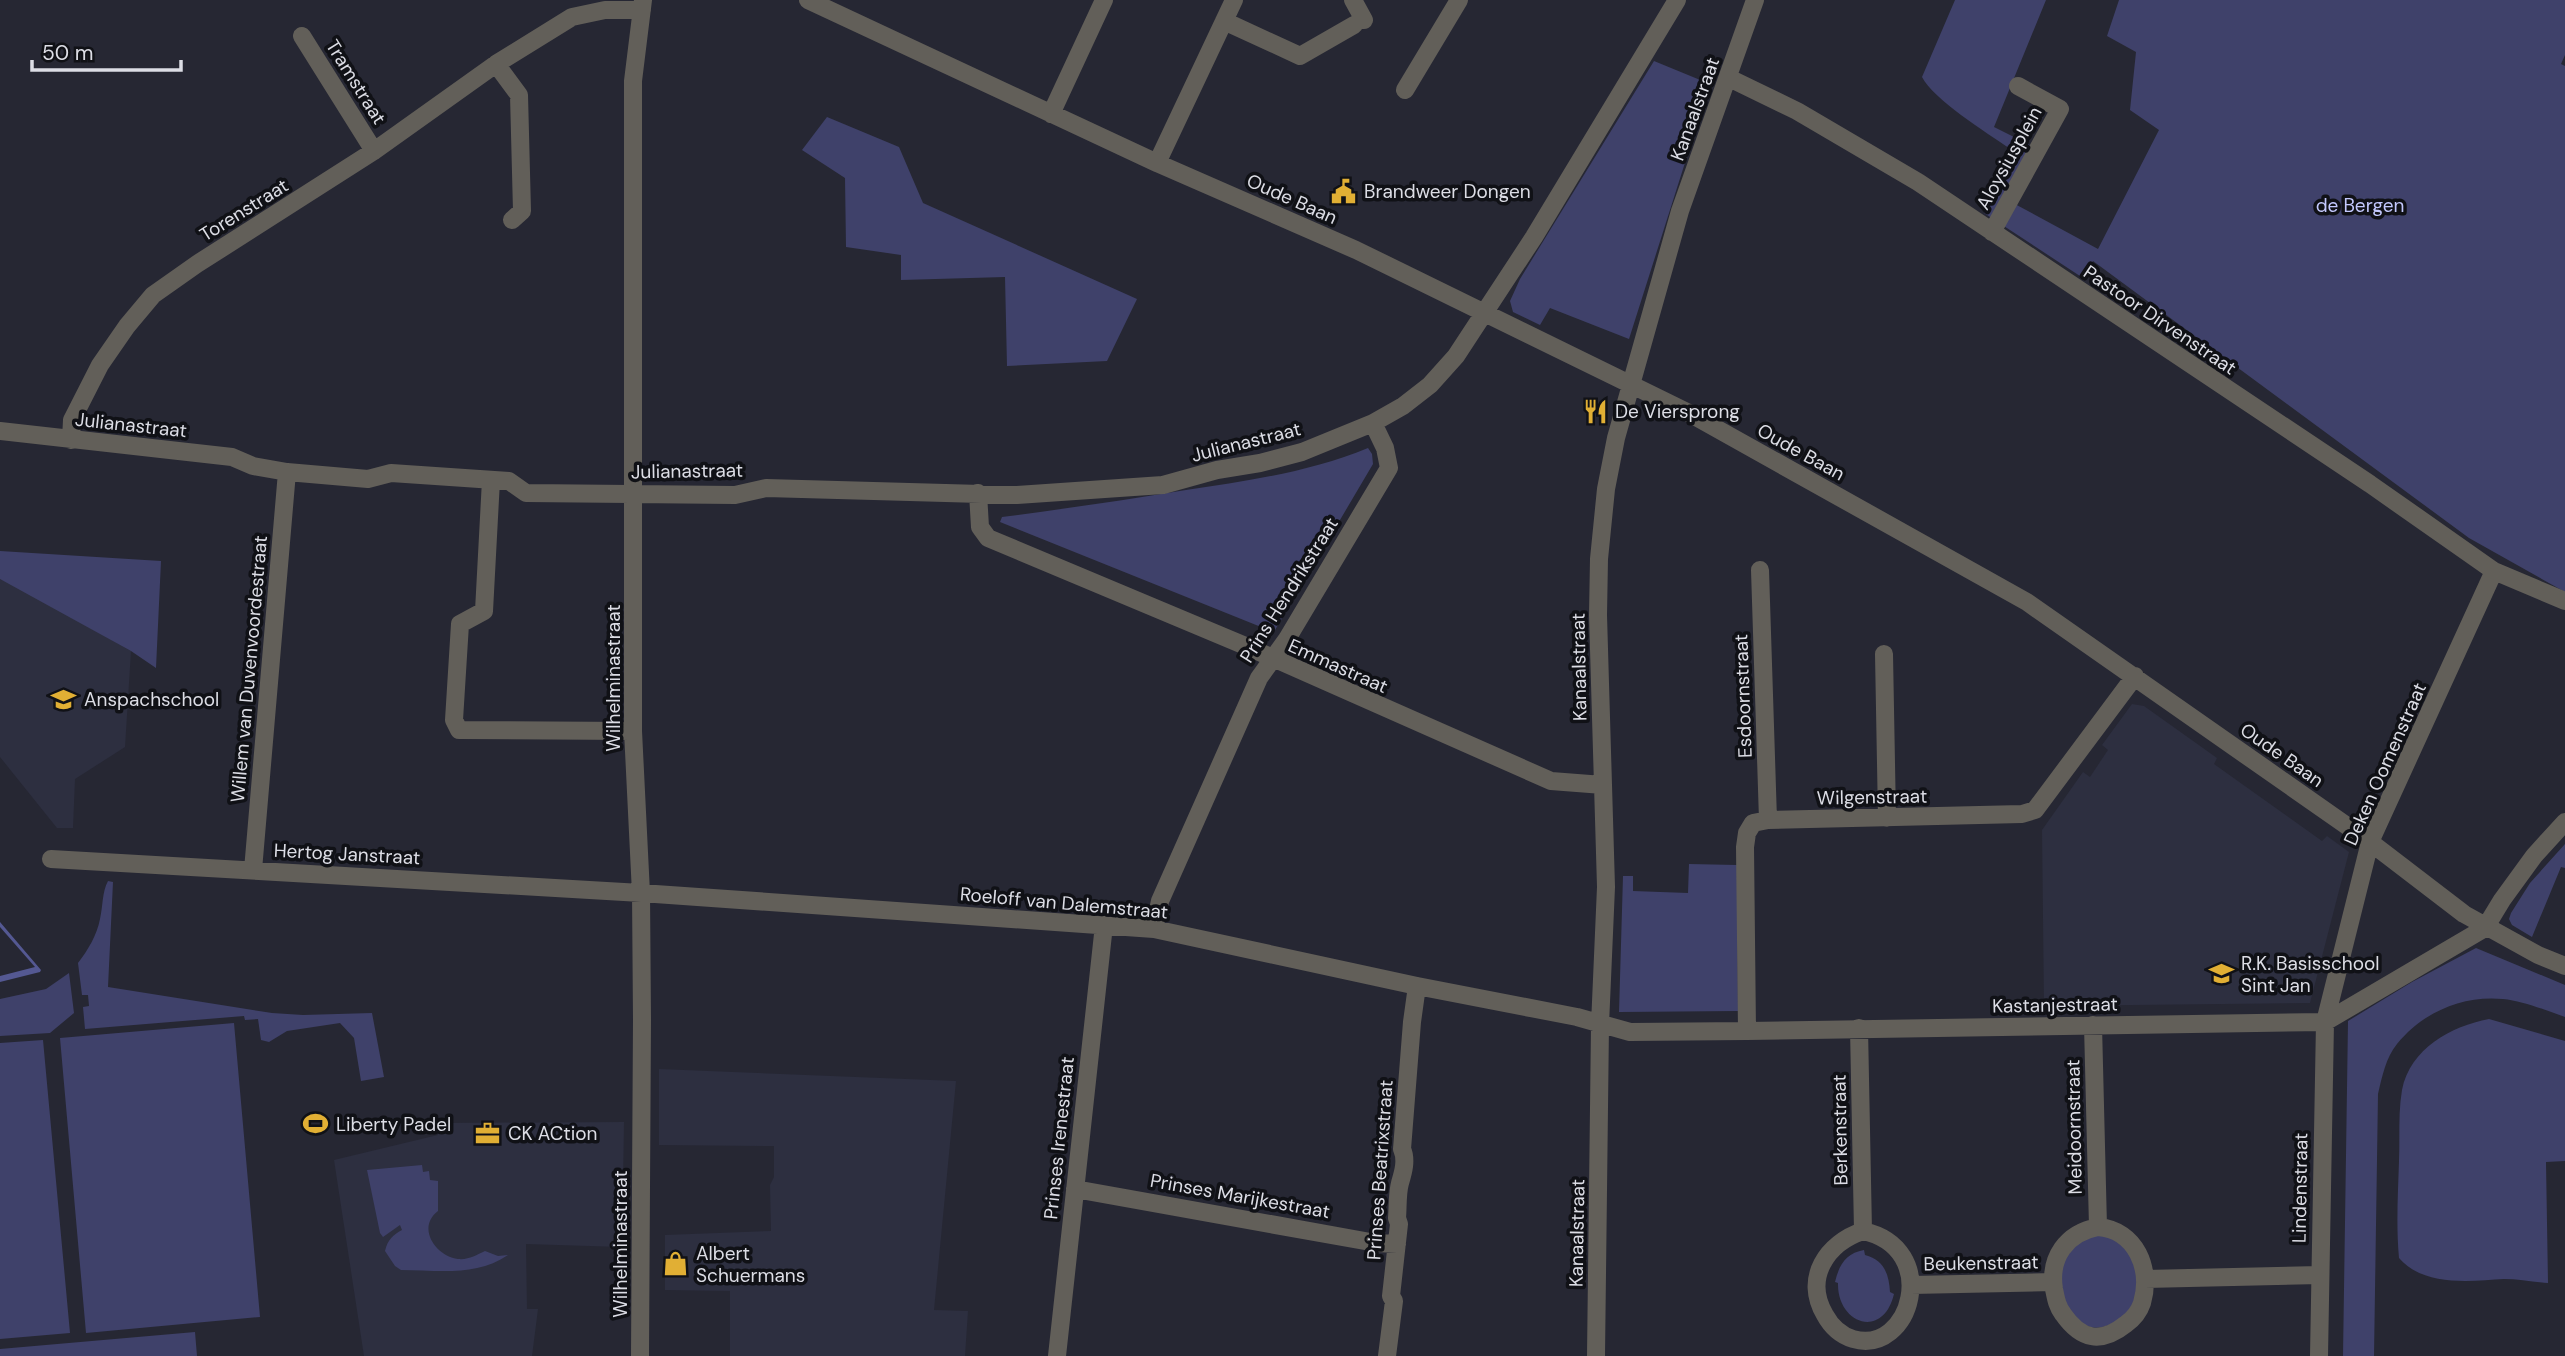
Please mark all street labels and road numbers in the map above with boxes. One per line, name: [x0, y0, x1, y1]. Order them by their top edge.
street label: Tramstraat: [320, 35, 392, 129]
street label: Kanaalstraat: [1665, 54, 1725, 164]
street label: Aloysiusplein: [1970, 102, 2048, 214]
street label: Oude Baan: [1243, 168, 1341, 230]
street label: Torenstraat: [195, 173, 293, 247]
street label: Pastoor Dirvenstraat: [2079, 260, 2241, 380]
street label: Julianastraat: [74, 407, 188, 443]
street label: Julianastraat: [1189, 416, 1303, 468]
street label: Oude Baan: [1753, 418, 1849, 486]
street label: Julianastraat: [631, 458, 743, 484]
street label: Prins Hendrikstraat: [1234, 513, 1344, 667]
street label: Willem van Duvenvoordestraat: [225, 534, 273, 804]
street label: Wilhelminastraat: [601, 604, 626, 752]
street label: Kanaalstraat: [1566, 613, 1592, 721]
street label: Emmastraat: [1284, 633, 1392, 699]
street label: Esdoornstraat: [1728, 634, 1758, 758]
street label: Deken Oomenstraat: [2338, 679, 2432, 849]
street label: Oude Baan: [2235, 717, 2329, 793]
street label: Wilgenstraat: [1817, 784, 1927, 810]
street label: Hertog Janstraat: [273, 838, 421, 870]
street label: Roeloff van Dalemstraat: [959, 881, 1169, 925]
street label: Kastanjestraat: [1992, 991, 2118, 1019]
street label: Prinses Irenestraat: [1038, 1055, 1080, 1221]
street label: Meidoornstraat: [2060, 1059, 2088, 1195]
street label: Berkenstraat: [1827, 1074, 1853, 1186]
street label: Prinses Beatrixstraat: [1361, 1079, 1399, 1261]
street label: Lindenstraat: [2287, 1133, 2313, 1243]
street label: Prinses Marijkestraat: [1148, 1168, 1332, 1224]
street label: Wilhelminastraat: [608, 1170, 633, 1318]
street label: Kanaalstraat: [1564, 1179, 1590, 1287]
street label: Beukenstraat: [1923, 1249, 2039, 1277]

